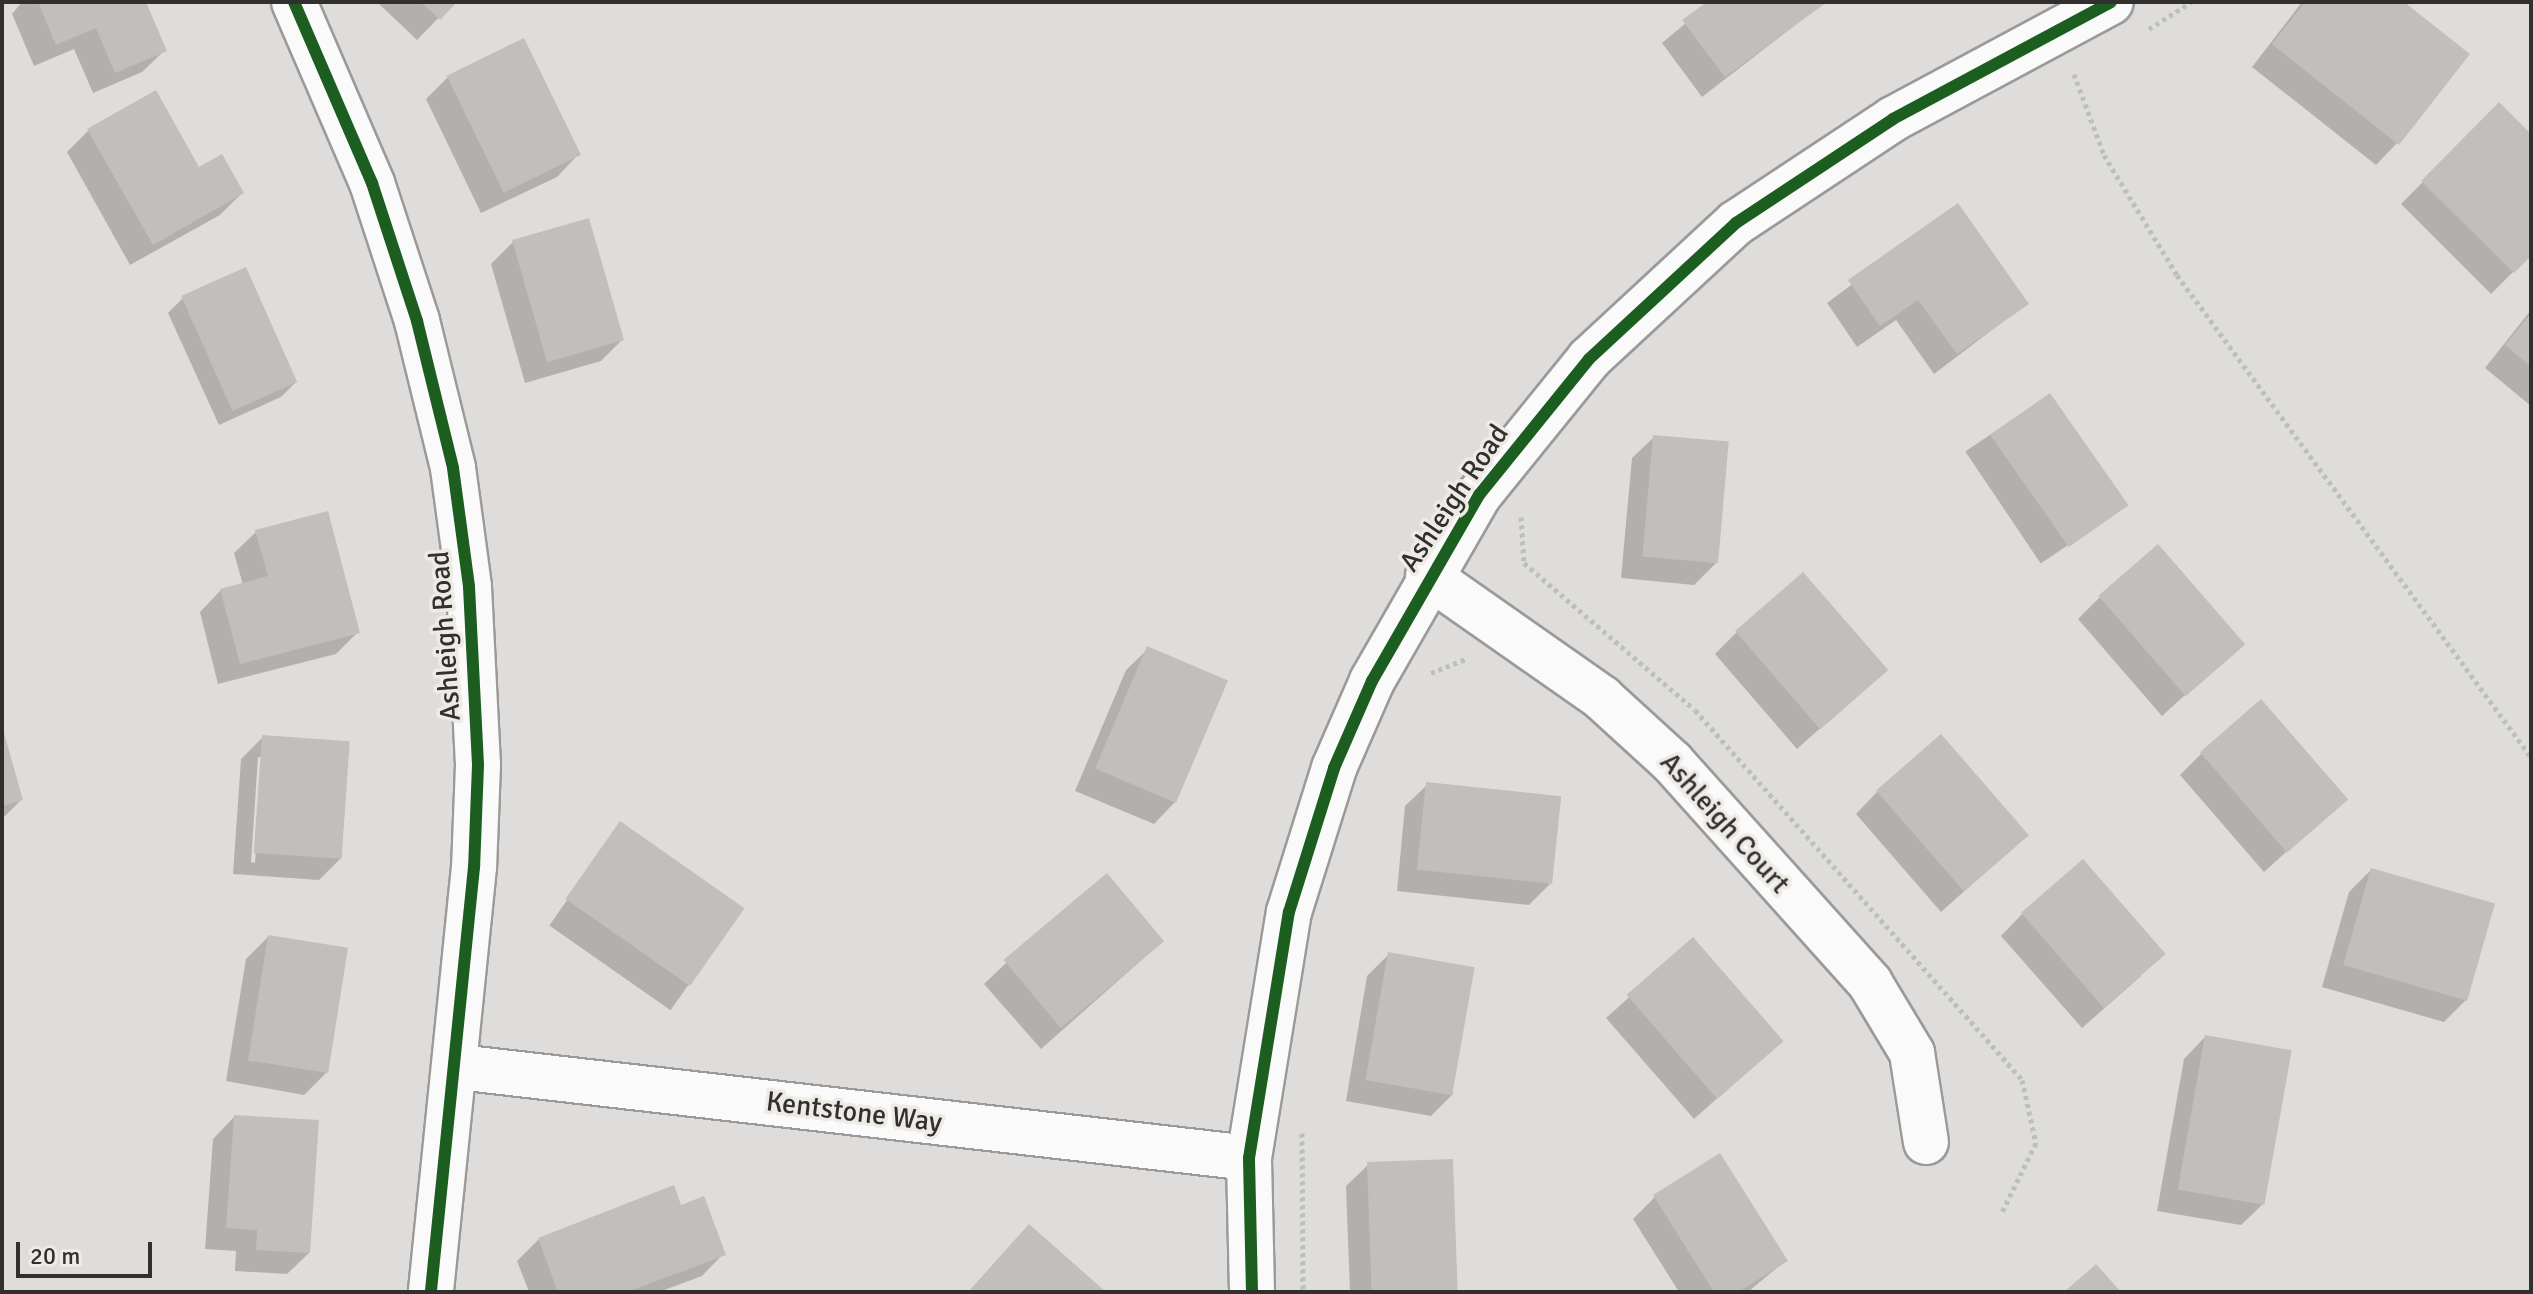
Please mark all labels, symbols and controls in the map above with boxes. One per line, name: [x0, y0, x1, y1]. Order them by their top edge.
street label: Ashleigh Road: [1392, 418, 1516, 578]
street label: Ashleigh Road: [422, 550, 468, 722]
street label: Ashleigh Court: [1653, 746, 1797, 900]
street label: Kentstone Way: [764, 1085, 944, 1139]
scale bar: [20, 1226, 156, 1276]
text: 20 m: [30, 1241, 80, 1271]

